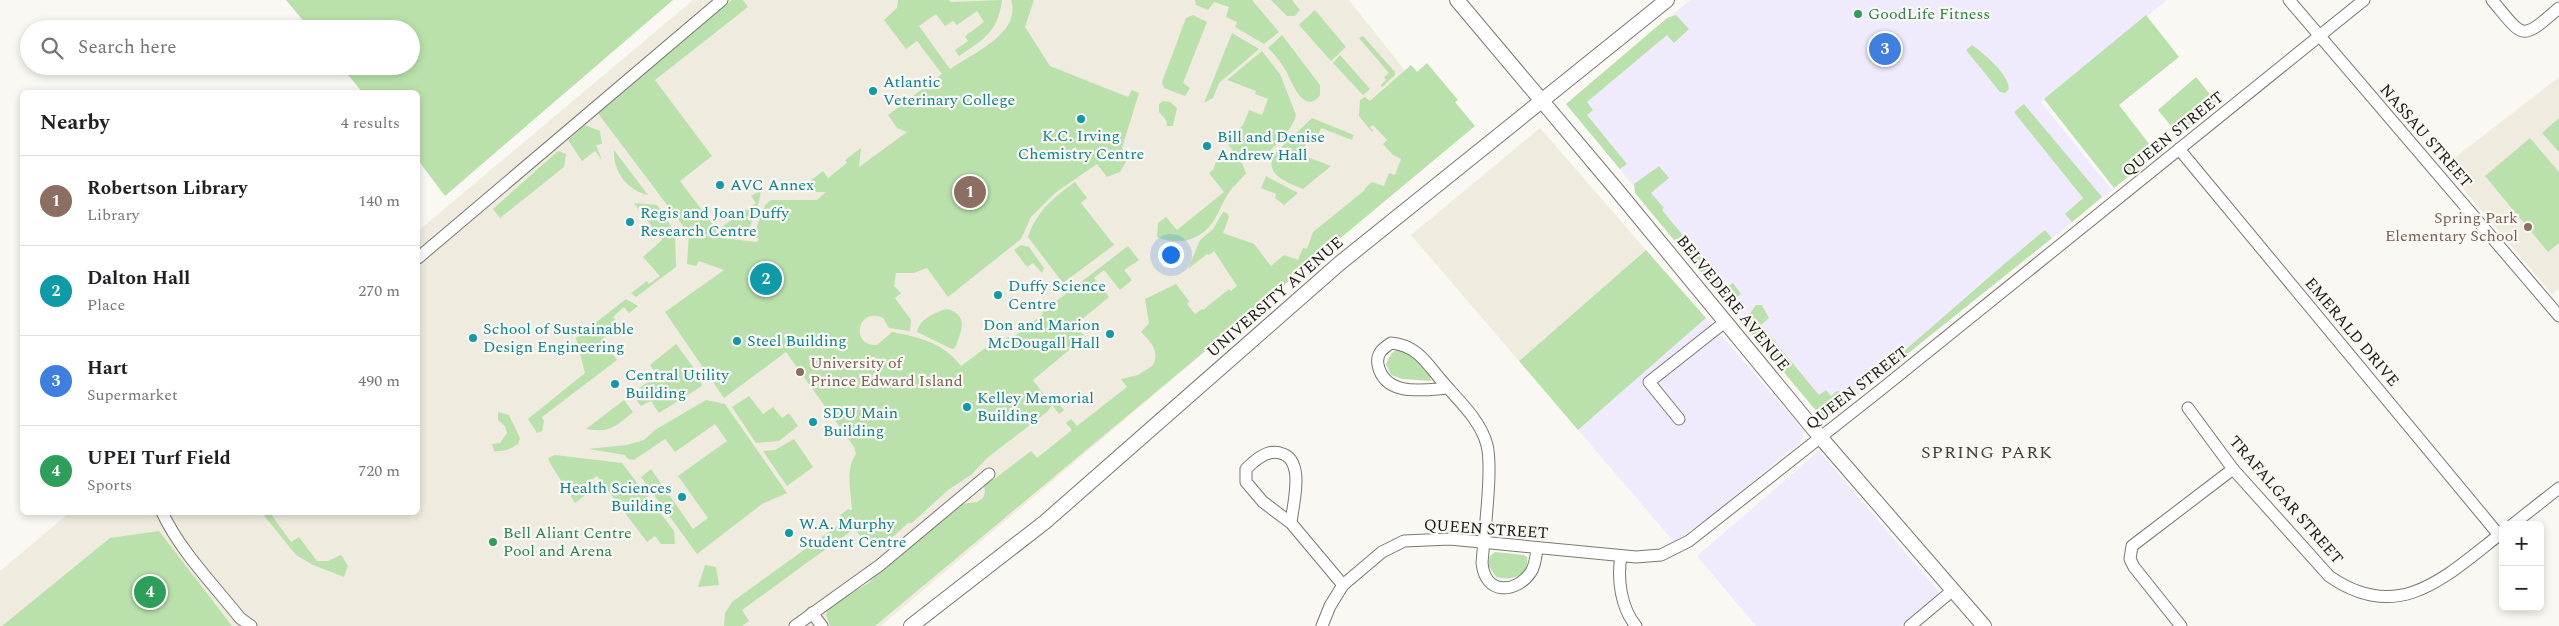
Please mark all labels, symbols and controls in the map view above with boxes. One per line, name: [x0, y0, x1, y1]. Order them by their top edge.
place label: GoodLife Fitness: [1868, 2, 1990, 26]
marker: GoodLife Fitness: [1852, 8, 1864, 20]
search box: [20, 20, 420, 75]
pin: 3: [1869, 30, 1901, 68]
text: Search here: [78, 33, 177, 62]
icon: search: [38, 34, 66, 62]
place label: Atlantic Veterinary College: [883, 70, 1015, 112]
street label: NASSAU STREET: [2374, 79, 2478, 193]
marker: Atlantic Veterinary College: [867, 85, 879, 97]
street label: QUEEN STREET: [2117, 85, 2229, 183]
text: Nearby: [40, 107, 110, 139]
text: 4 results: [341, 111, 400, 135]
marker: K.C. Irving Chemistry Centre: [1075, 113, 1087, 125]
place label: K.C. Irving Chemistry Centre: [1018, 124, 1144, 166]
place label: Bill and Denise Andrew Hall: [1217, 125, 1325, 167]
marker: Bill and Denise Andrew Hall: [1201, 140, 1213, 152]
place label: AVC Annex: [730, 173, 814, 197]
pin: 1: [954, 173, 986, 211]
text: Robertson Library: [87, 174, 247, 203]
marker: AVC Annex: [714, 179, 726, 191]
text: 1: [52, 189, 60, 213]
text: 140 m: [358, 189, 400, 213]
place label: Regis and Joan Duffy Research Centre: [640, 201, 790, 243]
text: Library: [87, 203, 139, 227]
place label: Spring Park Elementary School: [2385, 206, 2518, 248]
marker: Regis and Joan Duffy Research Centre: [624, 216, 636, 228]
marker: Spring Park Elementary School: [2522, 221, 2534, 233]
street label: BELVEDERE AVENUE: [1670, 230, 1796, 376]
street label: UNIVERSITY AVENUE: [1201, 231, 1349, 363]
your location: [1158, 242, 1184, 268]
pin: 2: [750, 260, 782, 298]
text: Dalton Hall: [87, 264, 190, 293]
street label: EMERALD DRIVE: [2299, 272, 2405, 392]
place label: Duffy Science Centre: [1008, 274, 1106, 316]
text: 2: [52, 279, 60, 303]
text: 270 m: [358, 279, 400, 303]
marker: Duffy Science Centre: [992, 289, 1004, 301]
text: Place: [87, 293, 125, 317]
place label: Don and Marion McDougall Hall: [983, 313, 1100, 355]
place label: School of Sustainable Design Engineering: [483, 317, 634, 359]
marker: Don and Marion McDougall Hall: [1104, 328, 1116, 340]
place label: Steel Building: [747, 329, 847, 353]
marker: School of Sustainable Design Engineering: [467, 332, 479, 344]
marker: Steel Building: [731, 335, 743, 347]
street label: QUEEN STREET: [1800, 340, 1914, 436]
place label: University of Prince Edward Island: [810, 351, 963, 393]
text: Hart: [87, 354, 128, 383]
place label: Central Utility Building: [625, 363, 730, 405]
marker: University of Prince Edward Island: [794, 366, 806, 378]
text: 3: [52, 369, 60, 393]
text: 490 m: [358, 369, 400, 393]
marker: Central Utility Building: [609, 378, 621, 390]
text: Supermarket: [87, 383, 178, 407]
place label: Kelley Memorial Building: [977, 386, 1094, 428]
place label: SDU Main Building: [823, 401, 898, 443]
marker: Kelley Memorial Building: [961, 401, 973, 413]
marker: SDU Main Building: [807, 416, 819, 428]
street label: TRAFALGAR STREET: [2223, 430, 2349, 570]
district label: SPRING PARK: [1921, 439, 2053, 466]
text: UPEI Turf Field: [87, 444, 231, 473]
text: 4: [52, 459, 60, 483]
text: 720 m: [358, 459, 400, 483]
text: Sports: [87, 473, 132, 497]
place label: Health Sciences Building: [559, 476, 672, 518]
marker: Health Sciences Building: [676, 491, 688, 503]
place label: W.A. Murphy Student Centre: [799, 512, 907, 554]
street label: QUEEN STREET: [1423, 513, 1549, 545]
place label: Bell Aliant Centre Pool and Arena: [503, 521, 632, 563]
map controls: [2499, 521, 2544, 611]
button: +: [2499, 521, 2544, 566]
marker: W.A. Murphy Student Centre: [783, 527, 795, 539]
marker: Bell Aliant Centre Pool and Arena: [487, 536, 499, 548]
button: −: [2499, 566, 2544, 611]
pin: 4: [134, 573, 166, 611]

